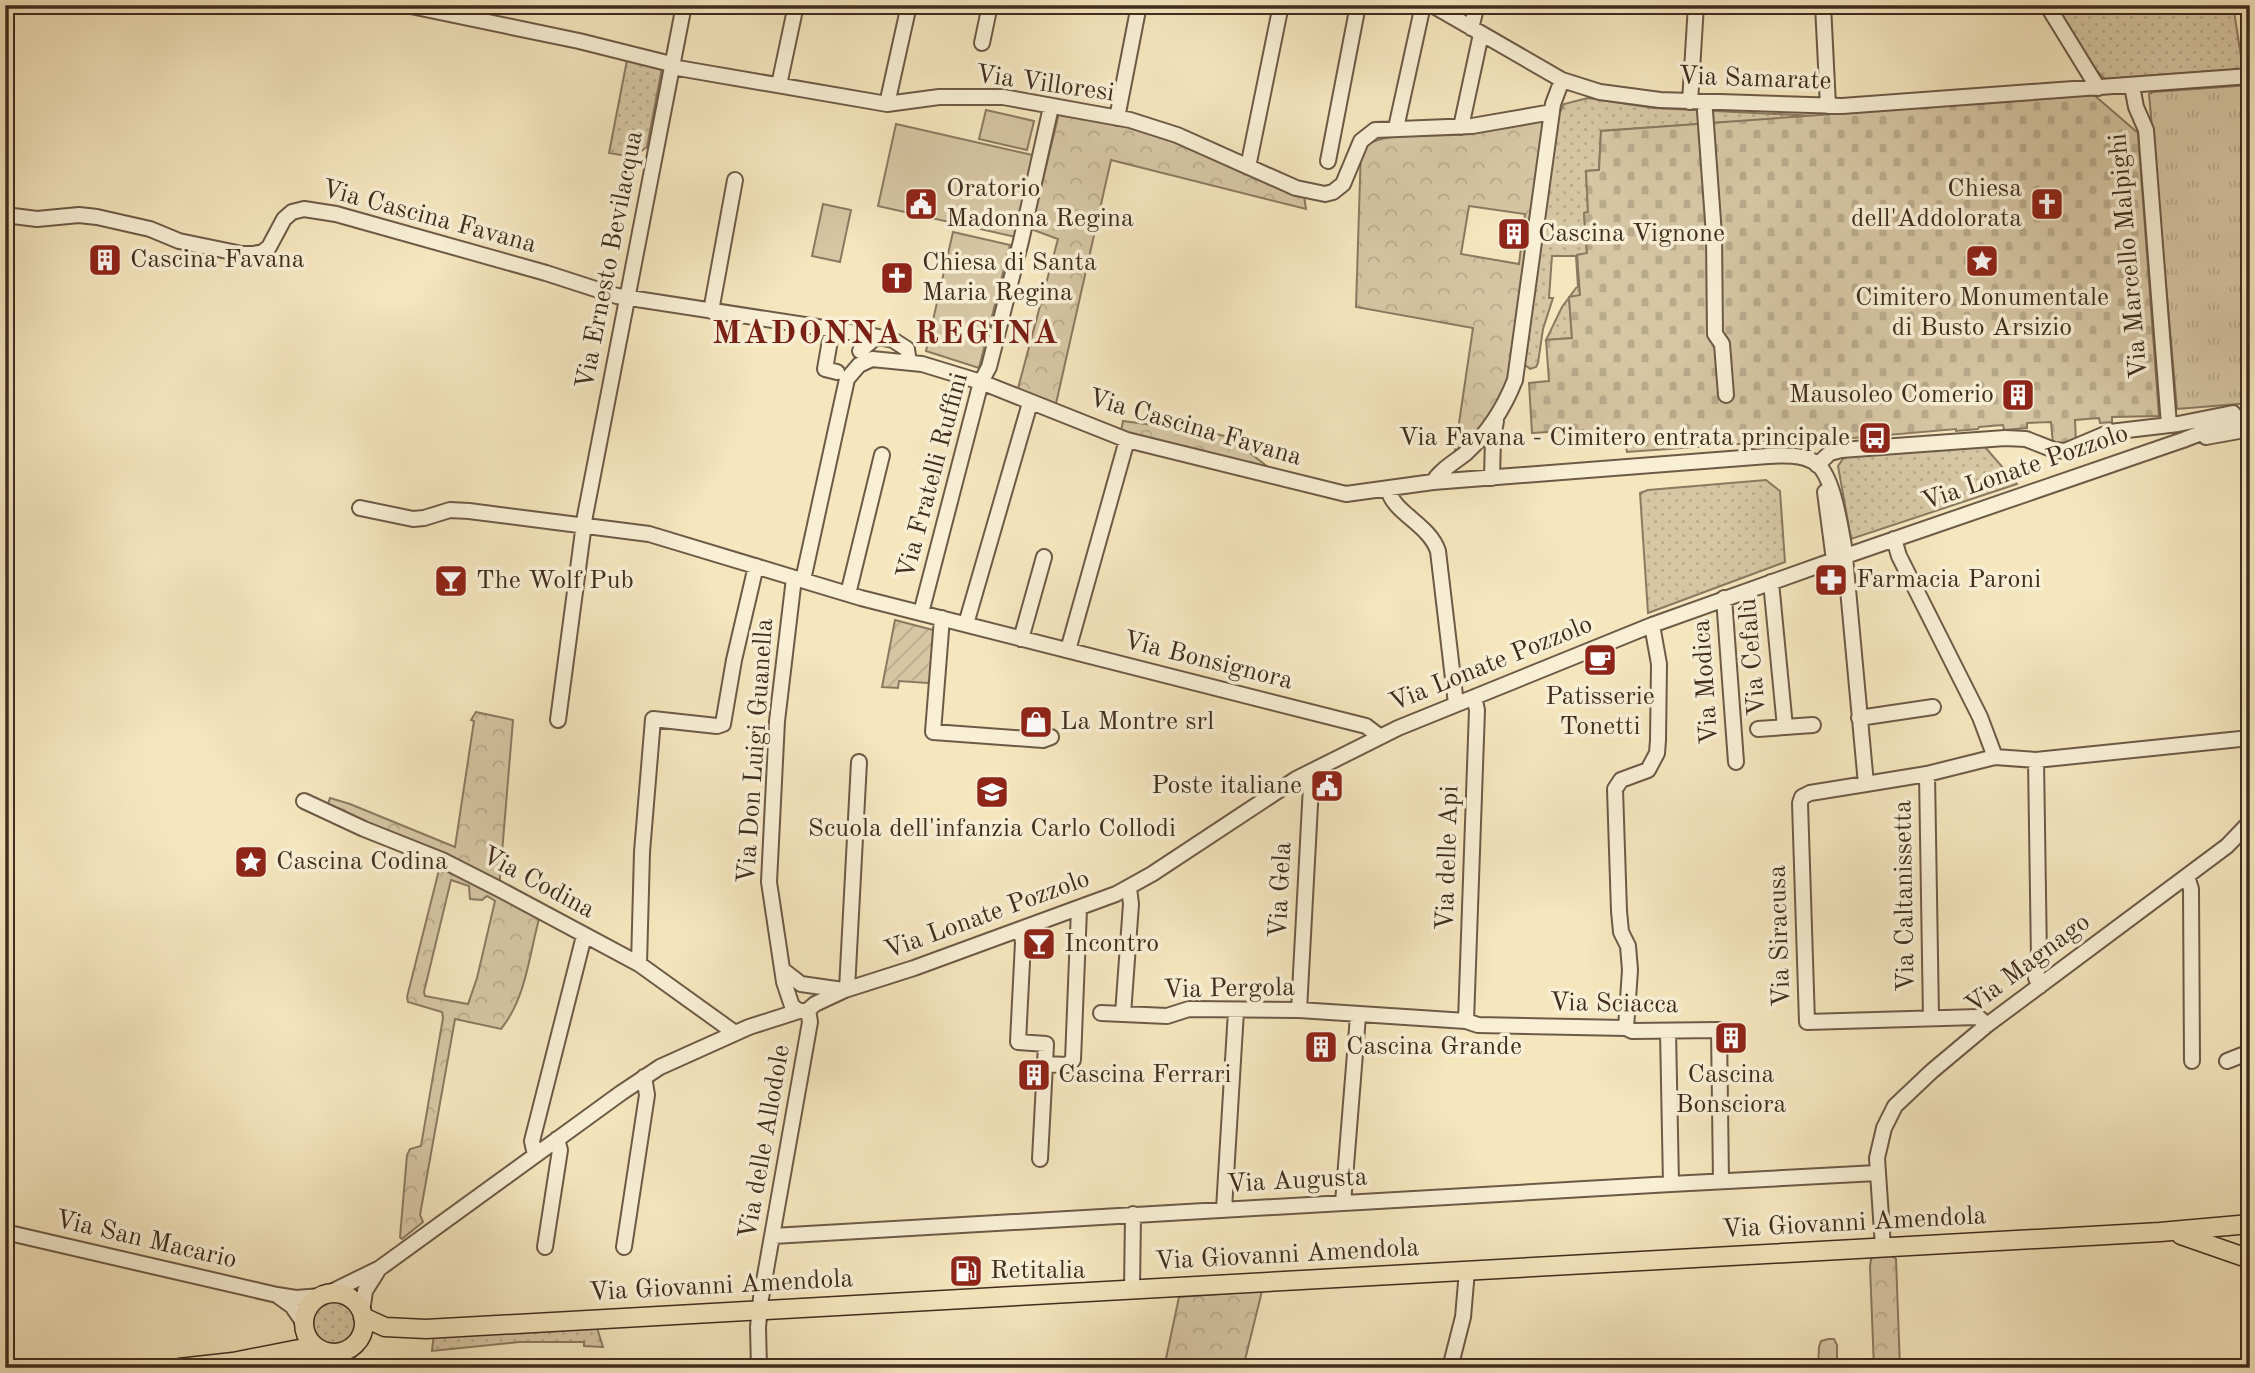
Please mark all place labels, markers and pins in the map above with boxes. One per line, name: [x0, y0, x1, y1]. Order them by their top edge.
place label: Oratorio Madonna Regina: [946, 176, 1134, 232]
place label: Chiesa dell'Addolorata: [1851, 176, 2022, 232]
public building icon: Oratorio Madonna Regina: [902, 185, 940, 223]
church icon: Chiesa dell'Addolorata: [2028, 185, 2066, 223]
building icon: Cascina Vignone: [1495, 215, 1533, 253]
place label: Cascina Vignone: [1538, 221, 1725, 247]
building icon: Cascina Favana: [86, 241, 124, 279]
place icon: Cimitero Monumentale di Busto Arsizio: [1963, 242, 2001, 280]
place label: Cascina Favana: [130, 247, 305, 273]
place label: Chiesa di Santa Maria Regina: [922, 250, 1097, 306]
church icon: Chiesa di Santa Maria Regina: [878, 259, 916, 297]
place label: Cimitero Monumentale di Busto Arsizio: [1855, 285, 2109, 341]
building icon: Mausoleo Comerio: [1999, 376, 2037, 414]
place label: Mausoleo Comerio: [1789, 382, 1994, 408]
bus stop icon: Via Favana - Cimitero entrata principale: [1856, 419, 1894, 457]
place label: Via Favana - Cimitero entrata principale: [1398, 425, 1850, 451]
pharmacy icon: Farmacia Paroni: [1812, 561, 1850, 599]
bar icon: The Wolf Pub: [432, 562, 470, 600]
place label: Farmacia Paroni: [1856, 567, 2041, 593]
place label: The Wolf Pub: [476, 568, 634, 594]
cafe icon: Patisserie Tonetti: [1581, 641, 1619, 679]
place label: Patisserie Tonetti: [1545, 684, 1655, 740]
shop icon: La Montre srl: [1017, 703, 1055, 741]
place label: La Montre srl: [1060, 709, 1214, 735]
public building icon: Poste italiane: [1308, 767, 1346, 805]
school or university icon: Scuola dell'infanzia Carlo Collodi: [973, 773, 1011, 811]
place label: Poste italiane: [1151, 773, 1302, 799]
place label: Scuola dell'infanzia Carlo Collodi: [808, 816, 1176, 842]
place icon: Cascina Codina: [232, 843, 270, 881]
place label: Cascina Codina: [276, 849, 448, 875]
bar icon: Incontro: [1020, 925, 1058, 963]
place label: Incontro: [1064, 931, 1159, 957]
building icon: Cascina Bonsciora: [1712, 1019, 1750, 1057]
building icon: Cascina Grande: [1302, 1028, 1340, 1066]
place label: Cascina Grande: [1346, 1034, 1522, 1060]
building icon: Cascina Ferrari: [1015, 1056, 1053, 1094]
place label: Cascina Ferrari: [1058, 1062, 1232, 1088]
place label: Cascina Bonsciora: [1676, 1062, 1787, 1118]
fuel station icon: Retitalia: [947, 1252, 985, 1290]
place label: Retitalia: [990, 1258, 1086, 1284]

